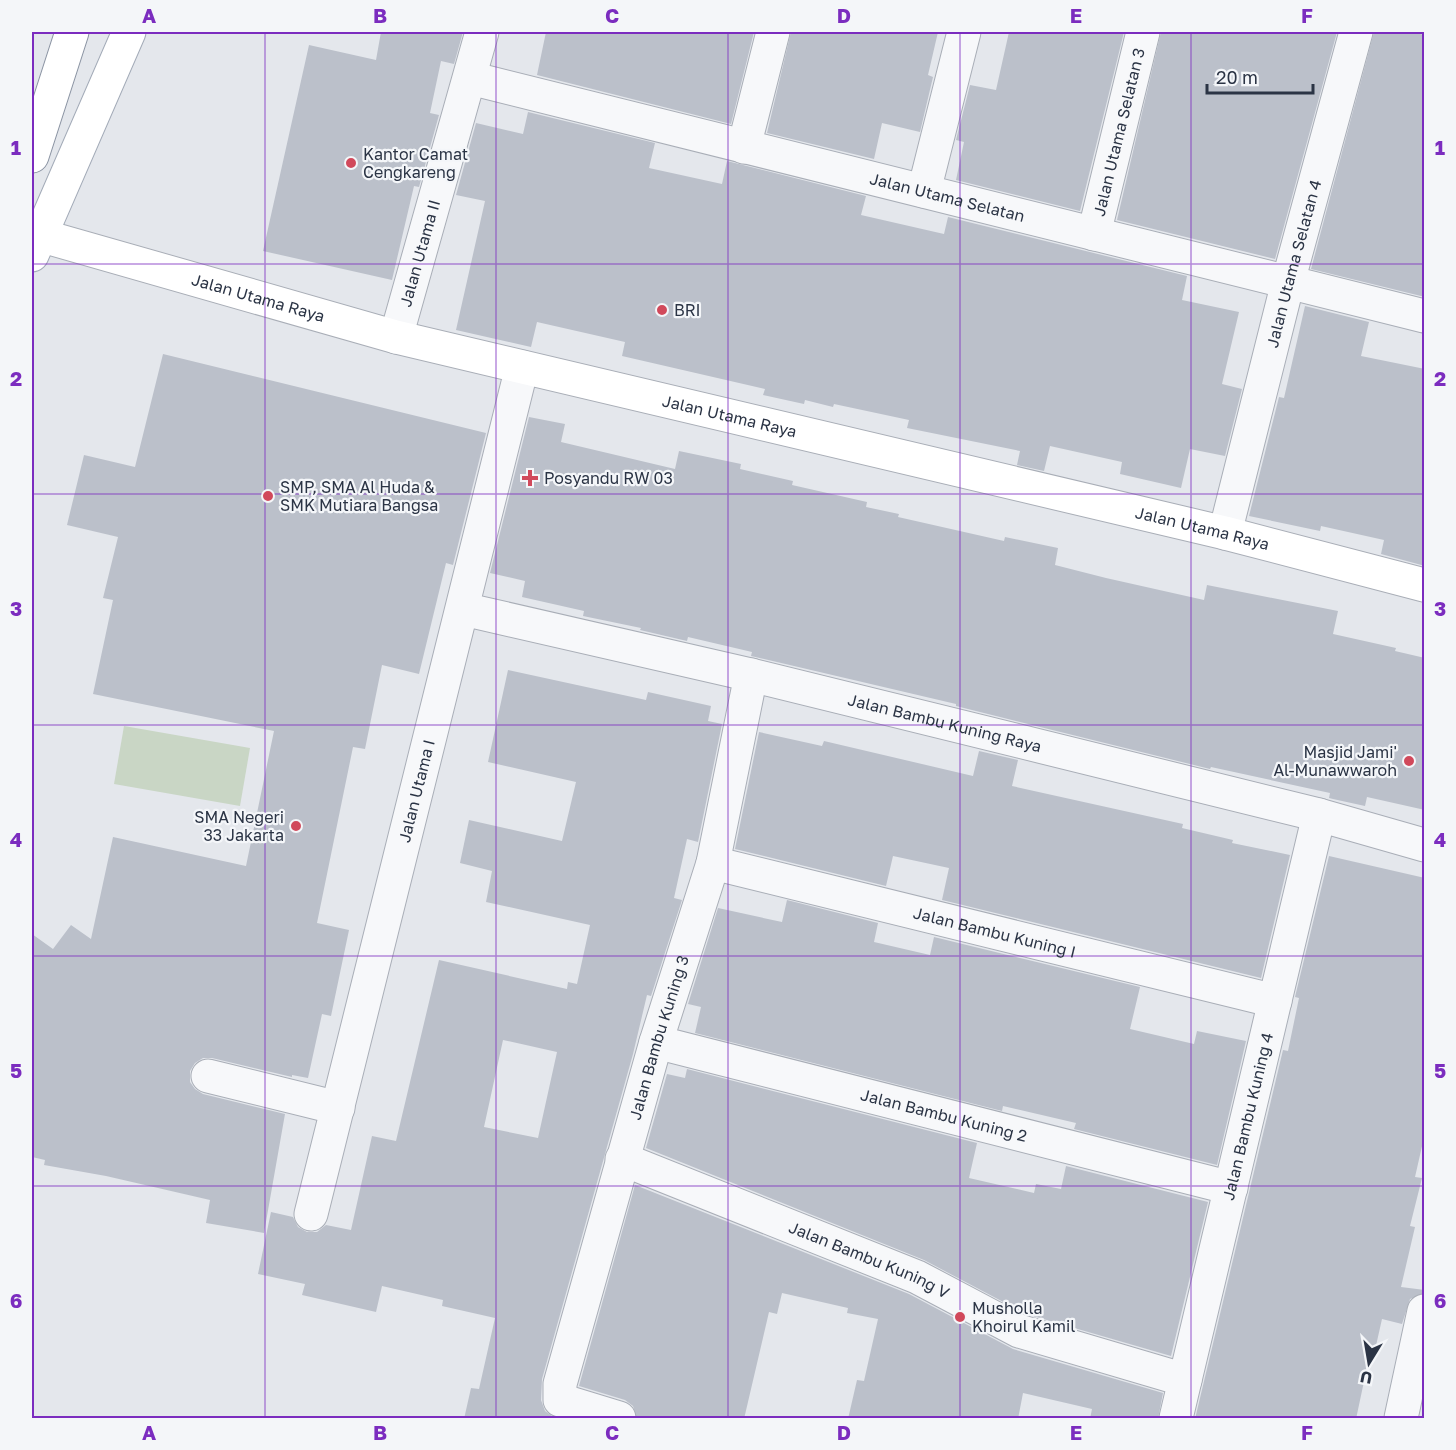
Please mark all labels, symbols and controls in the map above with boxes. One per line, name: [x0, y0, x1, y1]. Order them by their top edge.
text: A: [142, 3, 156, 27]
text: B: [373, 3, 387, 27]
text: C: [605, 3, 619, 27]
text: D: [837, 3, 851, 27]
text: E: [1070, 3, 1082, 27]
text: F: [1301, 3, 1313, 27]
street label: Jalan Utama Selatan 3: [1089, 46, 1149, 218]
scale bar: [1207, 57, 1314, 95]
text: 20 m: [1216, 66, 1258, 88]
text: 1: [11, 135, 21, 159]
text: 1: [1435, 135, 1445, 159]
place label: Kantor Camat Cengkareng: [363, 144, 468, 182]
marker: Kantor Camat Cengkareng: [344, 156, 358, 170]
street label: Jalan Utama Selatan: [868, 168, 1027, 226]
street label: Jalan Utama Selatan 4: [1262, 177, 1325, 350]
street label: Jalan Utama II: [395, 197, 444, 309]
street label: Jalan Utama Raya: [189, 269, 327, 326]
place label: BRI: [674, 300, 701, 320]
marker: BRI: [655, 303, 669, 317]
text: 2: [10, 366, 22, 390]
text: 2: [1434, 366, 1446, 390]
street label: Jalan Utama Raya: [660, 390, 799, 441]
place label: Posyandu RW 03: [544, 468, 673, 488]
marker: Posyandu RW 03: [521, 469, 539, 487]
place label: SMP, SMA Al Huda & SMK Mutiara Bangsa: [280, 477, 438, 515]
marker: SMP, SMA Al Huda & SMK Mutiara Bangsa: [261, 489, 275, 503]
street label: Jalan Utama Raya: [1133, 502, 1272, 554]
text: 3: [10, 596, 22, 620]
text: 3: [1434, 596, 1446, 620]
street label: Jalan Bambu Kuning Raya: [846, 689, 1044, 756]
street label: Jalan Utama I: [394, 737, 439, 844]
place label: Masjid Jami' Al-Munawwaroh: [1274, 742, 1397, 780]
marker: Masjid Jami' Al-Munawwaroh: [1402, 754, 1416, 768]
place label: SMA Negeri 33 Jakarta: [194, 807, 284, 845]
marker: SMA Negeri 33 Jakarta: [289, 819, 303, 833]
text: 4: [10, 827, 22, 851]
text: 4: [1434, 827, 1446, 851]
street label: Jalan Bambu Kuning I: [911, 903, 1078, 962]
street label: Jalan Bambu Kuning 3: [625, 953, 693, 1122]
street label: Jalan Bambu Kuning 4: [1218, 1031, 1277, 1202]
text: 5: [10, 1058, 22, 1082]
text: 5: [1434, 1058, 1446, 1082]
street label: Jalan Bambu Kuning 2: [859, 1084, 1029, 1146]
street label: Jalan Bambu Kuning V: [786, 1217, 953, 1303]
text: 6: [10, 1288, 22, 1312]
text: 6: [1434, 1288, 1446, 1312]
place label: Musholla Khoirul Kamil: [972, 1298, 1075, 1336]
marker: Musholla Khoirul Kamil: [953, 1310, 967, 1324]
north arrow: [1339, 1333, 1399, 1393]
text: U: [1358, 1367, 1374, 1389]
text: A: [142, 1420, 156, 1444]
text: B: [373, 1420, 387, 1444]
text: C: [605, 1420, 619, 1444]
text: D: [837, 1420, 851, 1444]
text: E: [1070, 1420, 1082, 1444]
text: F: [1301, 1420, 1313, 1444]

